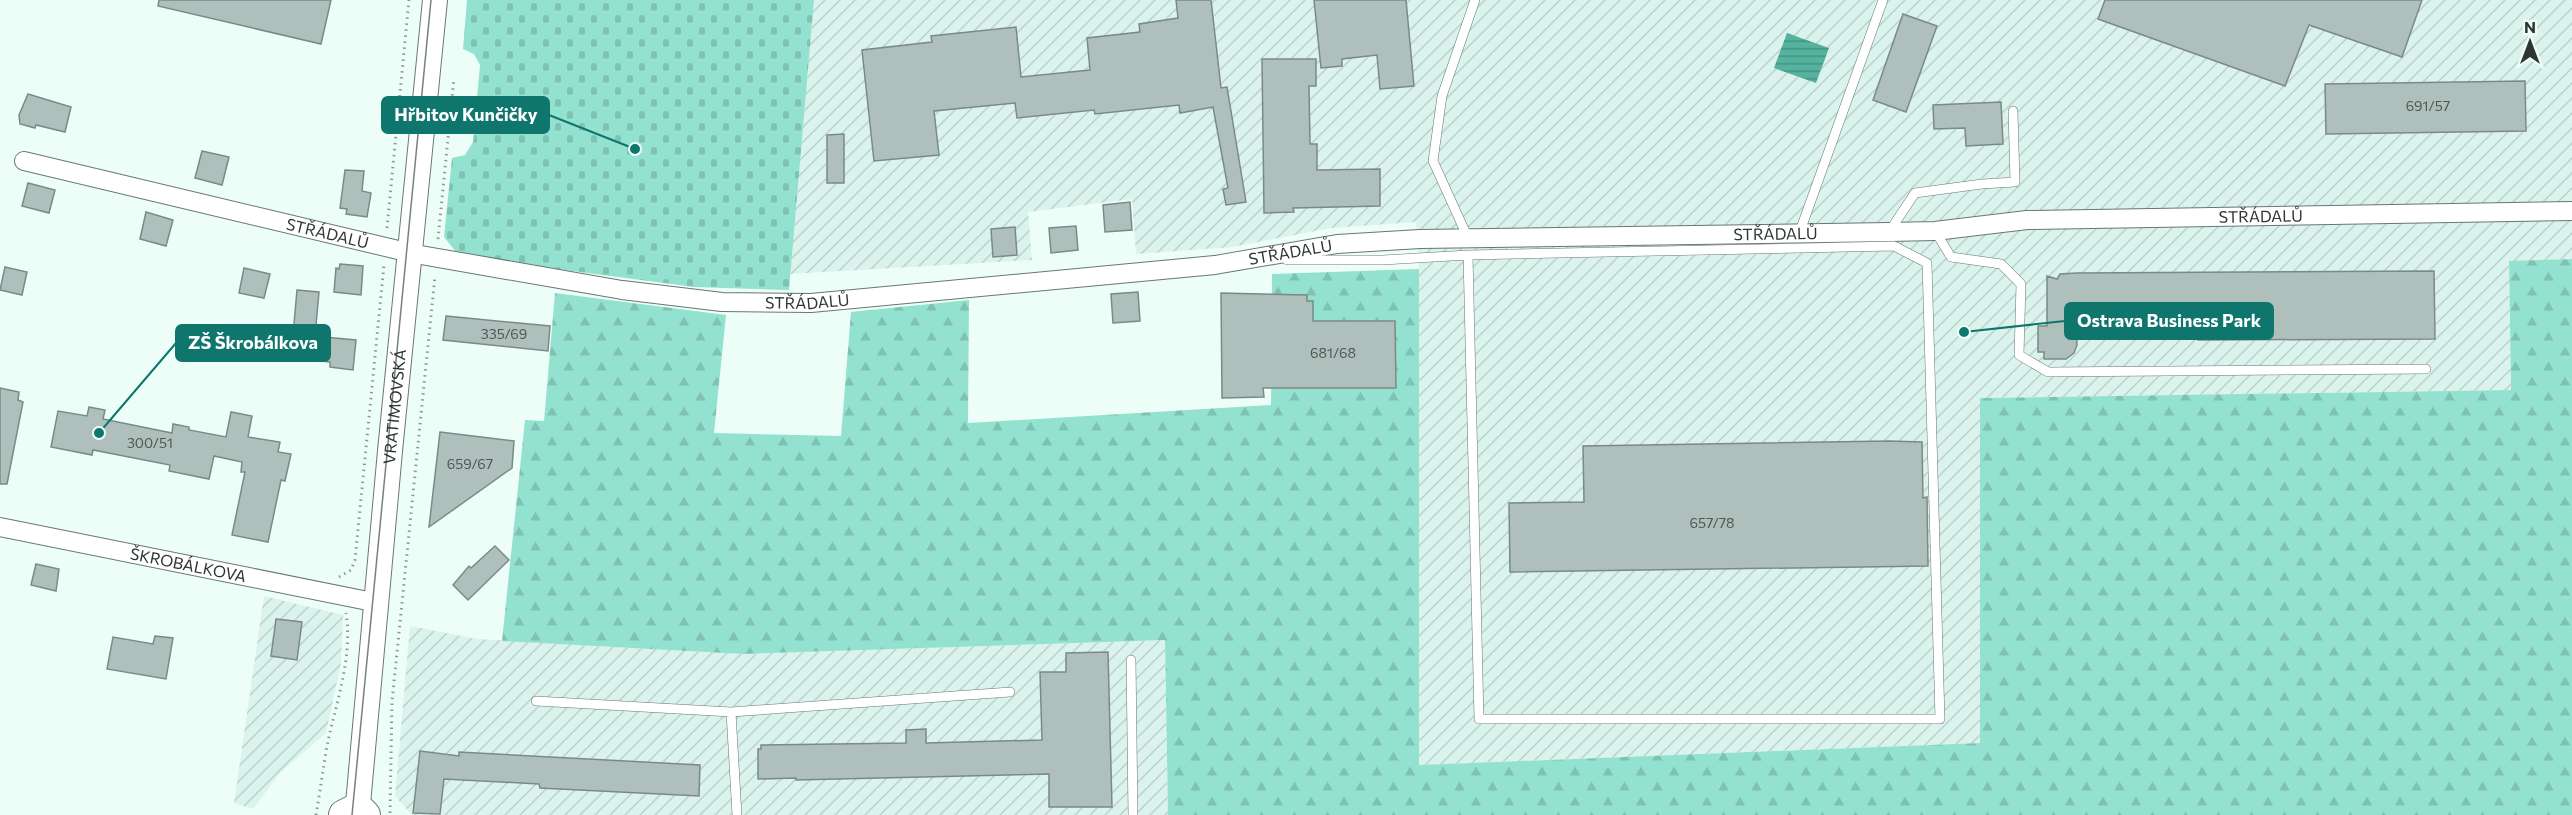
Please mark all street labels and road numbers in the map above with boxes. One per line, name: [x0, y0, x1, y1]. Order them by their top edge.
street label: STŘÁDALŮ: [2218, 205, 2303, 226]
street label: STŘÁDALŮ: [284, 214, 371, 252]
street label: STŘÁDALŮ: [1733, 223, 1818, 243]
street label: STŘÁDALŮ: [1247, 235, 1333, 268]
street label: STŘÁDALŮ: [765, 289, 850, 312]
street label: VRATIMOVSKÁ: [379, 348, 409, 465]
street label: ŠKROBÁLKOVA: [129, 543, 248, 585]

